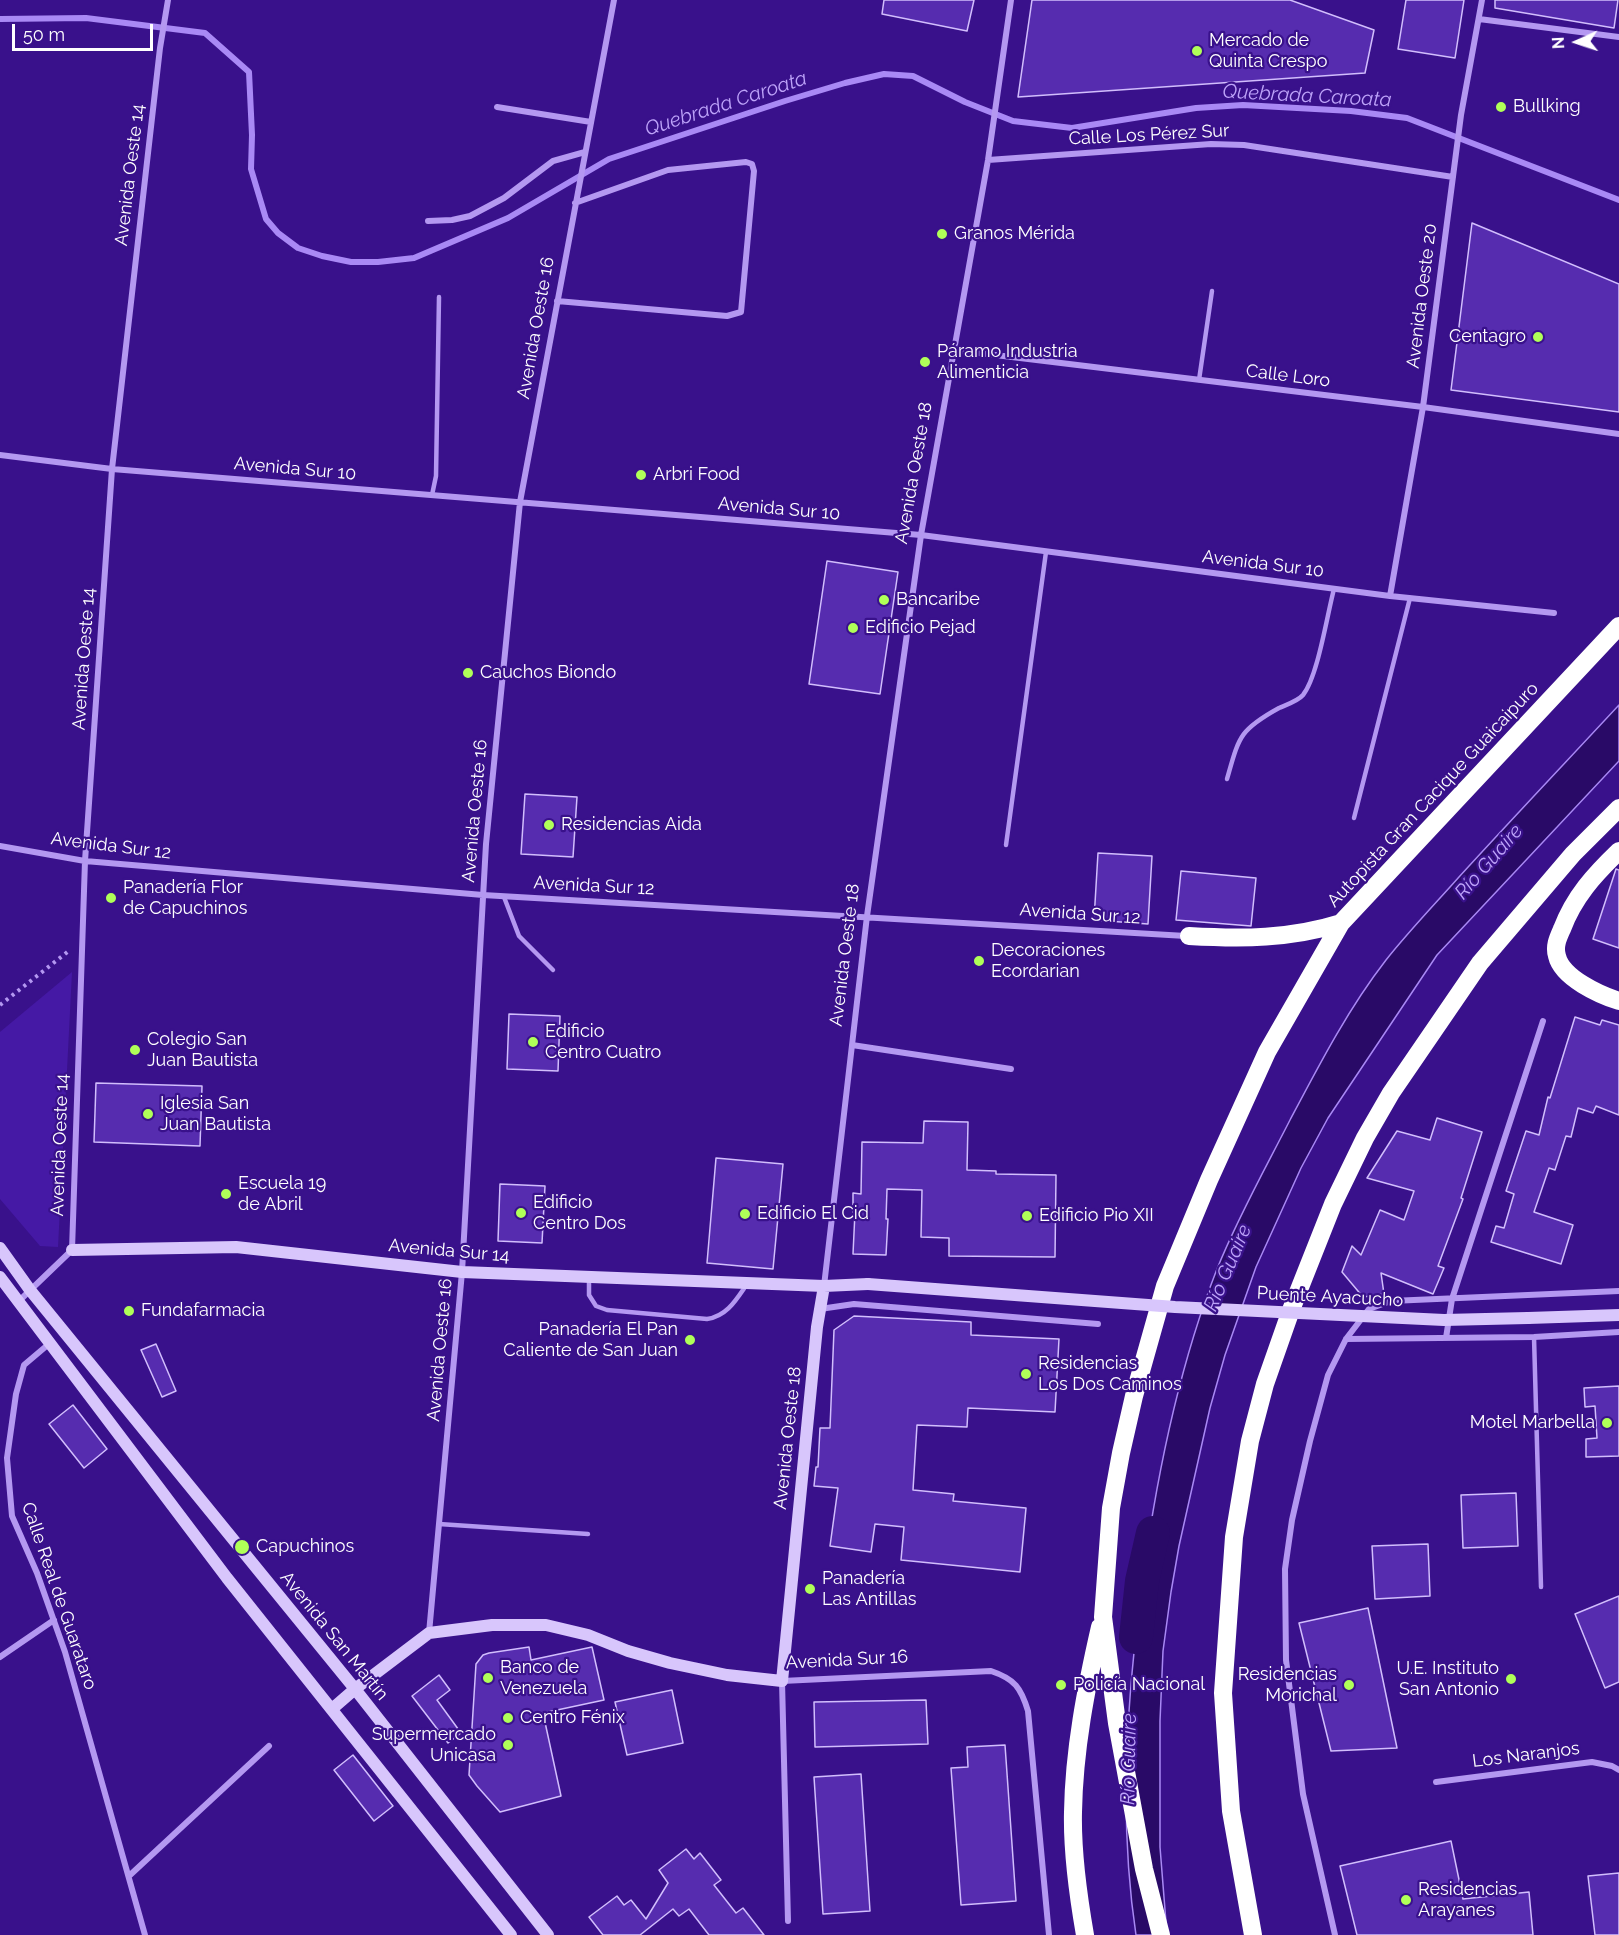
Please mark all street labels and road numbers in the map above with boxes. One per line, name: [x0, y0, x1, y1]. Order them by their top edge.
street label: Avenida Oeste 14: [111, 103, 149, 247]
street label: Calle Los Pérez Sur: [1068, 120, 1230, 150]
street label: Avenida Oeste 20: [1402, 222, 1442, 370]
street label: Avenida Oeste 16: [513, 255, 559, 401]
street label: Calle Loro: [1245, 360, 1331, 392]
street label: Avenida Oeste 18: [891, 400, 937, 546]
street label: Avenida Sur 10: [233, 453, 357, 485]
street label: Avenida Sur 10: [717, 493, 841, 525]
street label: Avenida Sur 10: [1201, 546, 1325, 582]
street label: Avenida Oeste 14: [68, 587, 100, 731]
street label: Autopista Gran Cacique Guaicaipuro: [1323, 678, 1543, 912]
street label: Avenida Oeste 16: [458, 738, 492, 884]
street label: Avenida Sur 12: [50, 828, 172, 864]
street label: Avenida Sur 12: [533, 872, 655, 900]
street label: Avenida Oeste 18: [826, 882, 864, 1028]
street label: Avenida Sur 12: [1019, 899, 1141, 929]
street label: Avenida Oeste 14: [47, 1073, 73, 1217]
street label: Avenida Sur 14: [388, 1235, 510, 1267]
street label: Avenida Oeste 16: [423, 1277, 457, 1423]
street label: Puente Ayacucho: [1256, 1282, 1404, 1312]
street label: Avenida Oeste 18: [770, 1365, 806, 1511]
street label: Calle Real de Guarataro: [17, 1499, 101, 1693]
street label: Avenida San Martín: [275, 1567, 393, 1705]
street label: Avenida Sur 16: [785, 1646, 909, 1674]
street label: Los Naranjos: [1471, 1738, 1581, 1772]

